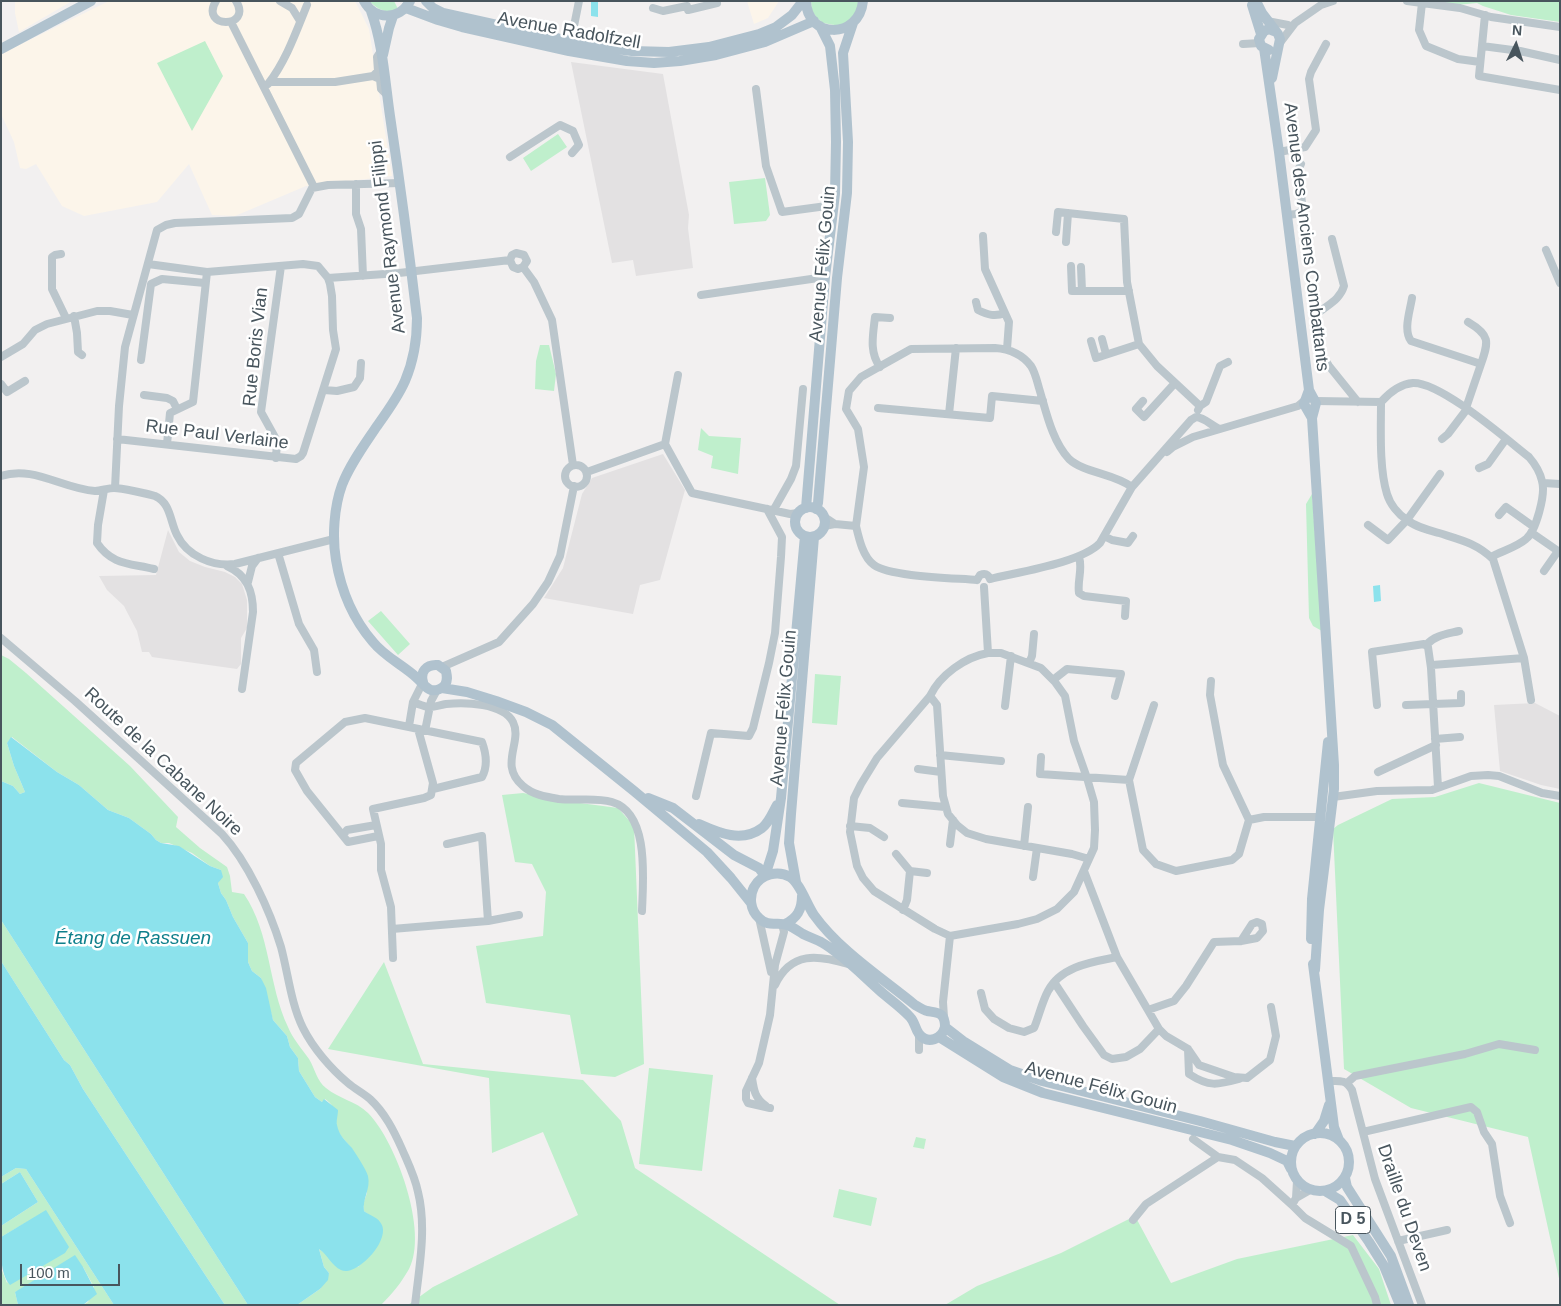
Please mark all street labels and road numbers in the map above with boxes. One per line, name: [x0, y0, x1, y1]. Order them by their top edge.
street label: Avenue Radolfzell: [496, 8, 642, 54]
street label: Avenue des Anciens Combattants: [1279, 101, 1333, 373]
street label: Avenue Raymond Filippi: [365, 139, 411, 335]
street label: Avenue Félix Gouin: [805, 185, 841, 343]
street label: Rue Boris Vian: [239, 286, 273, 408]
street label: Rue Paul Verlaine: [144, 416, 290, 454]
street label: Avenue Félix Gouin: [766, 629, 802, 787]
street label: Route de la Cabane Noire: [80, 683, 246, 841]
street label: Avenue Félix Gouin: [1022, 1057, 1180, 1119]
street label: Draille du Deven: [1372, 1142, 1436, 1274]
road number: D 5: [1336, 1206, 1370, 1234]

